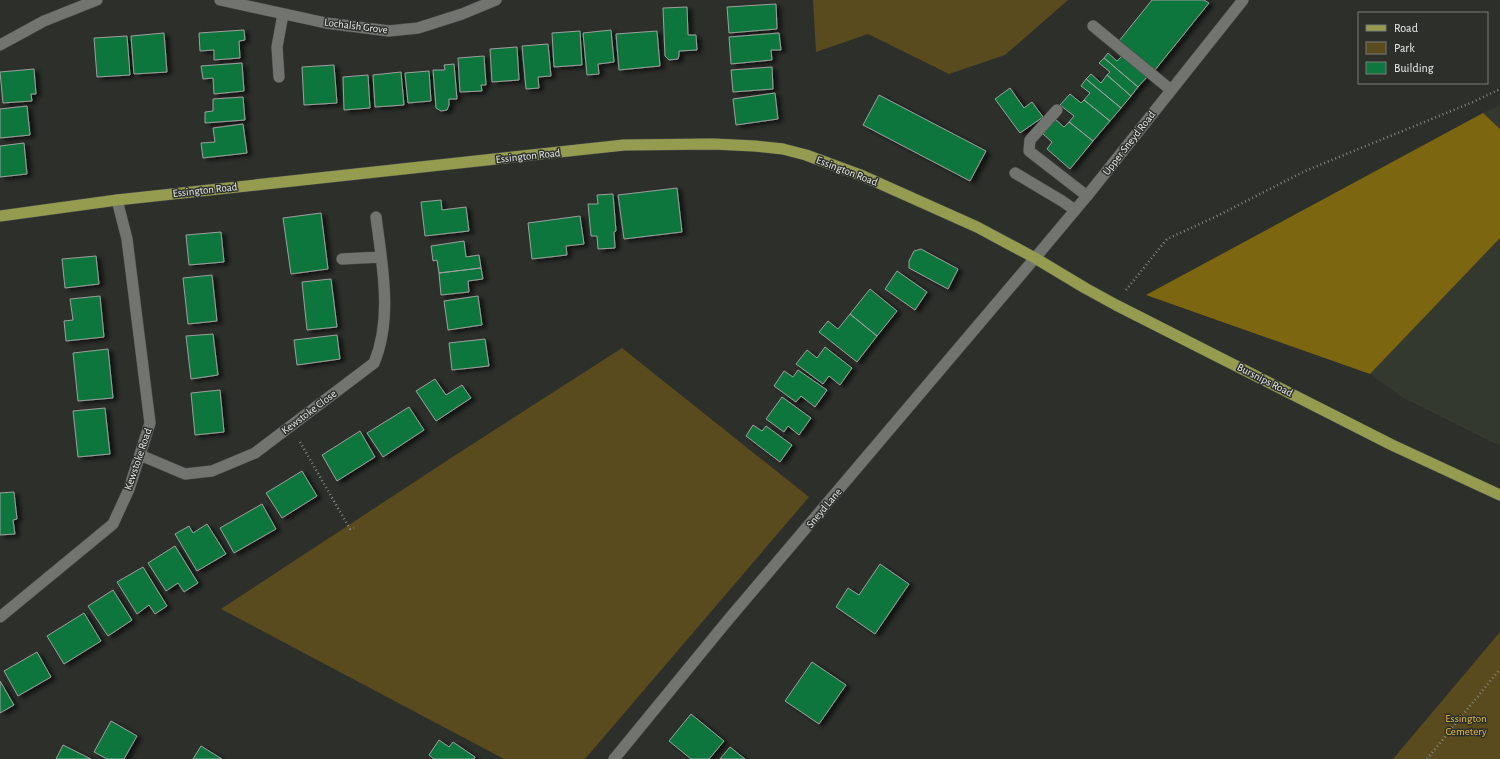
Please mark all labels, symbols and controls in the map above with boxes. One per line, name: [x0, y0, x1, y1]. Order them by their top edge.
legend: [1358, 12, 1488, 84]
street label: Lochalsh Grove: [324, 17, 388, 35]
text: Road: [1394, 22, 1418, 34]
text: Park: [1394, 42, 1415, 54]
text: Building: [1394, 62, 1434, 74]
street label: Upper Sneyd Road: [1101, 109, 1158, 177]
street label: Essington Road: [495, 147, 561, 165]
street label: Essington Road: [815, 154, 880, 188]
street label: Essington Road: [172, 181, 238, 199]
street label: Bursnips Road: [1235, 361, 1295, 399]
street label: Kewstoke Close: [279, 388, 339, 436]
street label: Kewstoke Road: [122, 426, 154, 491]
street label: Sneyd Lane: [804, 486, 844, 530]
park label: Essington Cemetery: [1445, 713, 1487, 737]

